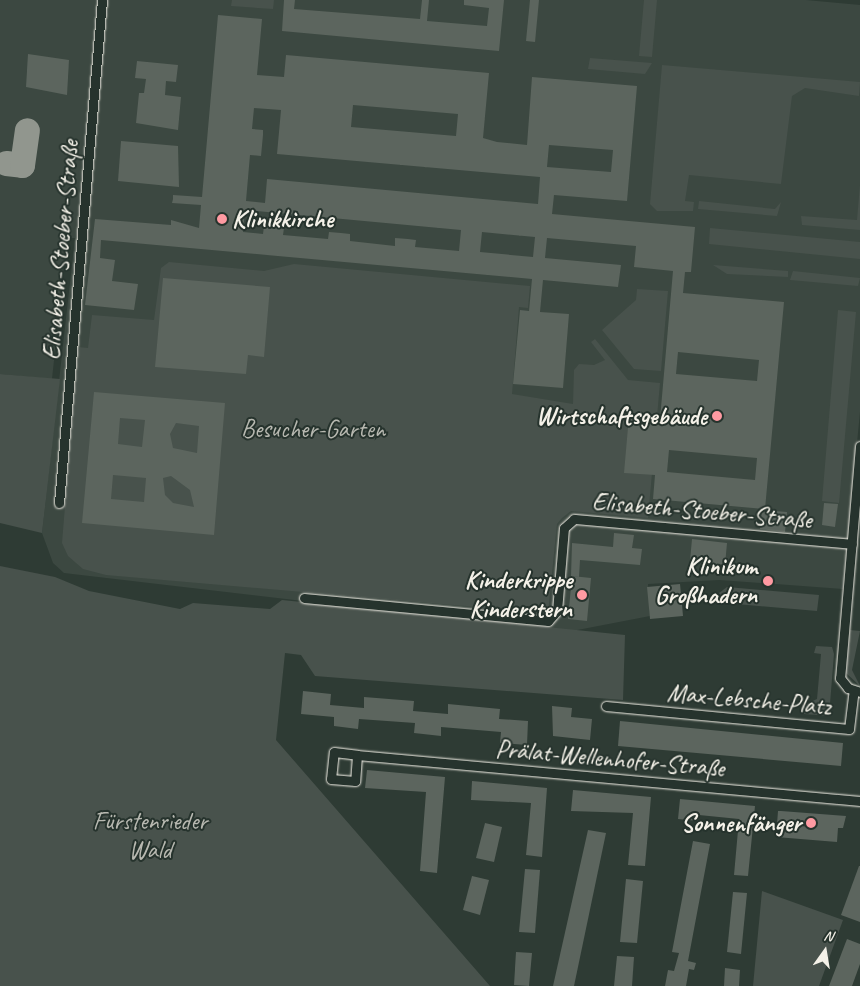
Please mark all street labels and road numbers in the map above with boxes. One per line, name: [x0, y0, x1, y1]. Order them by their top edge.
street label: Elisabeth-Stoeber-Straße: [36, 139, 86, 361]
street label: Elisabeth-Stoeber-Straße: [591, 486, 813, 536]
street label: Max-Lebsche-Platz: [666, 678, 832, 722]
street label: Prälat-Wellenhofer-Straße: [494, 734, 726, 784]

